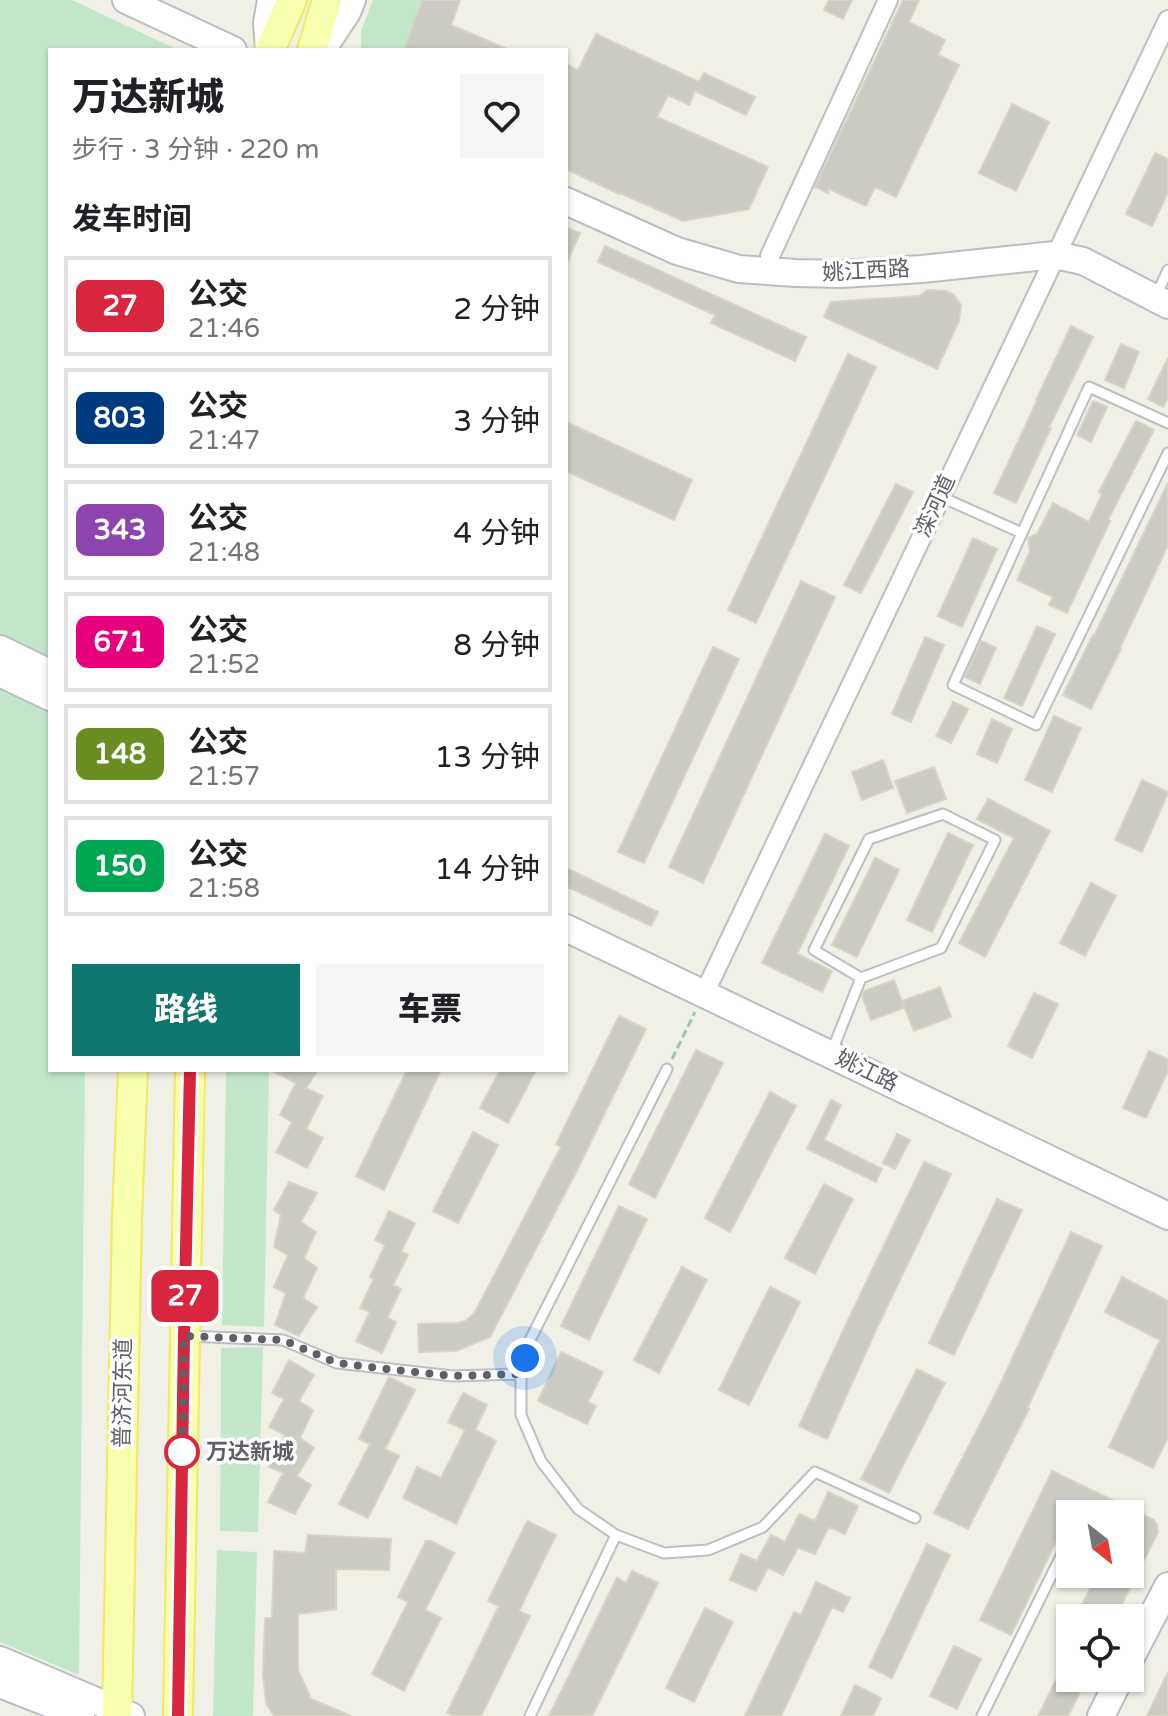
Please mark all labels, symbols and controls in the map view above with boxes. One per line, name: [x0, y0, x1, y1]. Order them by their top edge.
button: heart: [460, 74, 544, 158]
text: 万达新城: [72, 75, 224, 121]
text: 步行 · 3 分钟 · 220 m: [72, 134, 319, 165]
text: 发车时间: [72, 201, 192, 238]
street label: 姚江西路: [821, 256, 911, 286]
text: 公交: [188, 276, 248, 313]
text: 27: [102, 289, 138, 323]
text: 2 分钟: [453, 291, 540, 328]
text: 21:46: [188, 313, 260, 344]
text: 公交: [188, 388, 248, 425]
text: 803: [94, 401, 146, 435]
text: 3 分钟: [453, 403, 540, 440]
text: 21:47: [188, 425, 260, 456]
street label: 滦河道: [909, 471, 961, 541]
text: 公交: [188, 500, 248, 537]
text: 343: [94, 513, 146, 547]
text: 4 分钟: [453, 515, 540, 552]
text: 21:48: [188, 537, 260, 568]
text: 公交: [188, 612, 248, 649]
text: 671: [94, 625, 146, 659]
text: 8 分钟: [453, 627, 540, 664]
text: 21:52: [188, 649, 260, 680]
text: 公交: [188, 724, 248, 761]
text: 148: [94, 737, 146, 771]
text: 13 分钟: [435, 739, 540, 776]
text: 21:57: [188, 761, 260, 792]
text: 公交: [188, 836, 248, 873]
text: 150: [94, 849, 146, 883]
text: 14 分钟: [435, 851, 540, 888]
text: 21:58: [188, 873, 260, 904]
button: 路线: [72, 964, 300, 1056]
button: 车票: [316, 964, 544, 1056]
street label: 姚江路: [832, 1045, 902, 1097]
line badge: 27: [149, 1270, 221, 1322]
text: 27: [167, 1279, 203, 1313]
street label: 普济河东道: [109, 1338, 137, 1448]
your location: [505, 1338, 545, 1378]
marker: 万达新城: [165, 1435, 199, 1469]
place label: 万达新城: [206, 1439, 294, 1465]
north arrow: [1056, 1500, 1144, 1588]
map controls: [1056, 1500, 1144, 1692]
button: locate: [1056, 1604, 1144, 1692]

